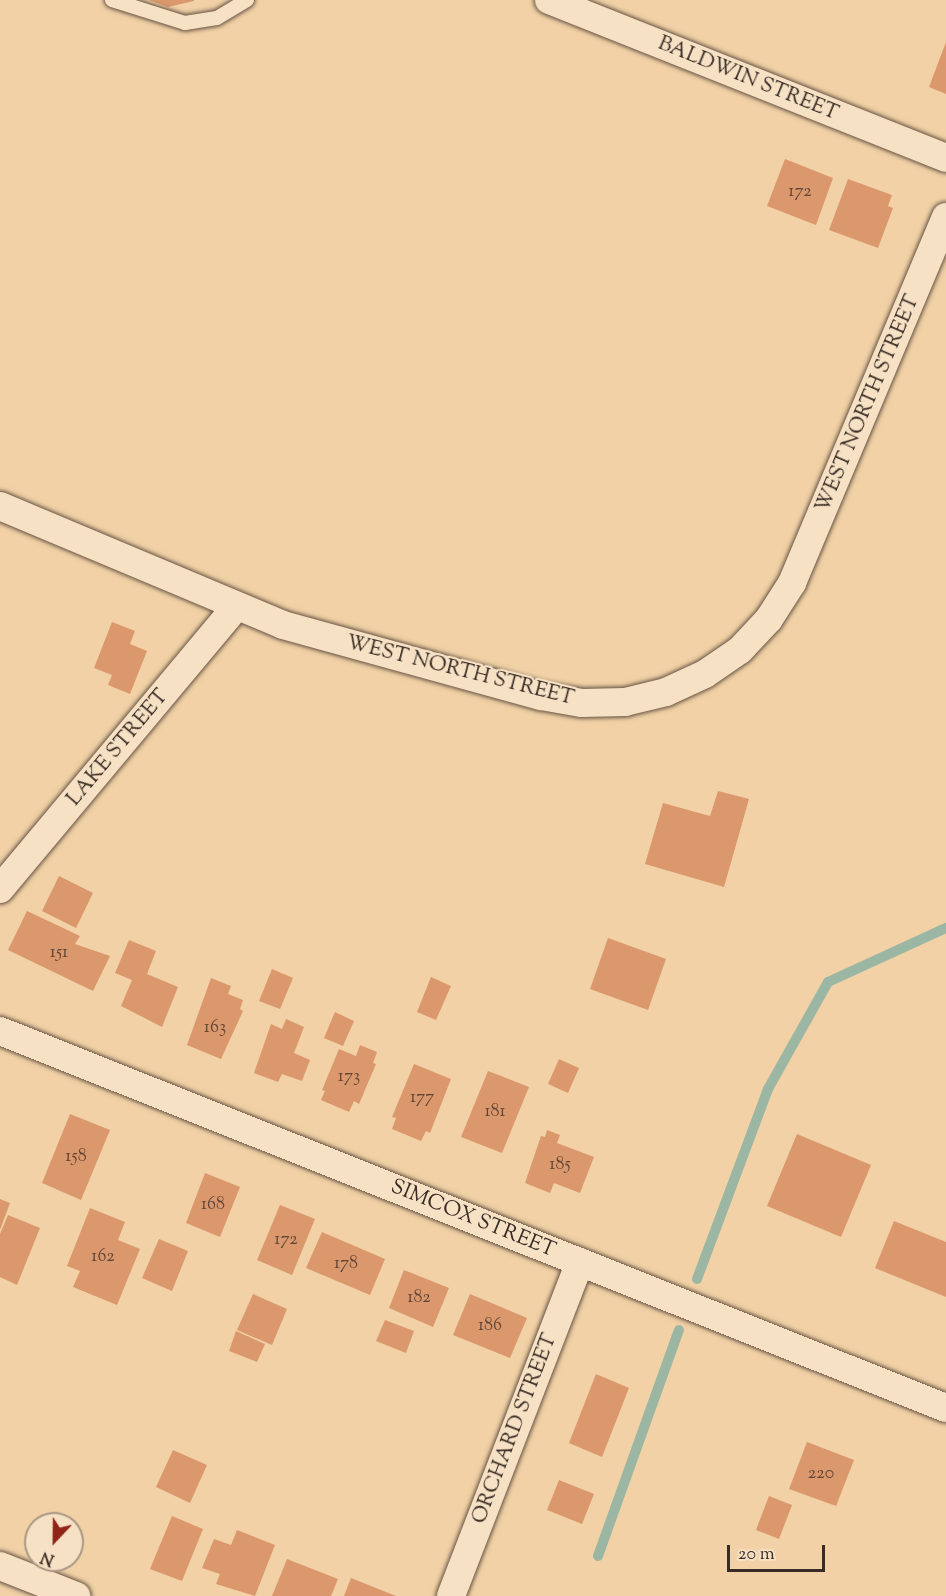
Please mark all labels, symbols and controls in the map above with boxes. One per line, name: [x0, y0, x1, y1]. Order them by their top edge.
street label: BALDWIN STREET: [654, 31, 842, 127]
house number: 172: [788, 181, 812, 203]
street label: WEST NORTH STREET: [811, 291, 925, 517]
street label: WEST NORTH STREET: [343, 630, 577, 712]
street label: LAKE STREET: [62, 685, 174, 811]
house number: 151: [50, 942, 68, 964]
house number: 163: [204, 1017, 226, 1039]
house number: 173: [338, 1066, 360, 1088]
house number: 177: [410, 1087, 434, 1109]
house number: 181: [484, 1101, 506, 1123]
house number: 158: [65, 1146, 87, 1168]
house number: 185: [549, 1154, 571, 1176]
street label: SIMCOX STREET: [387, 1174, 559, 1264]
house number: 168: [201, 1194, 225, 1216]
house number: 172: [274, 1229, 298, 1251]
house number: 162: [91, 1246, 115, 1268]
house number: 178: [334, 1253, 358, 1275]
house number: 182: [407, 1287, 431, 1309]
house number: 186: [478, 1315, 502, 1337]
street label: ORCHARD STREET: [467, 1330, 563, 1528]
house number: 220: [808, 1463, 834, 1485]
north arrow: [24, 1512, 84, 1572]
scale bar: [730, 1533, 828, 1571]
text: 20 m: [738, 1542, 775, 1568]
text: N: [38, 1544, 58, 1570]

